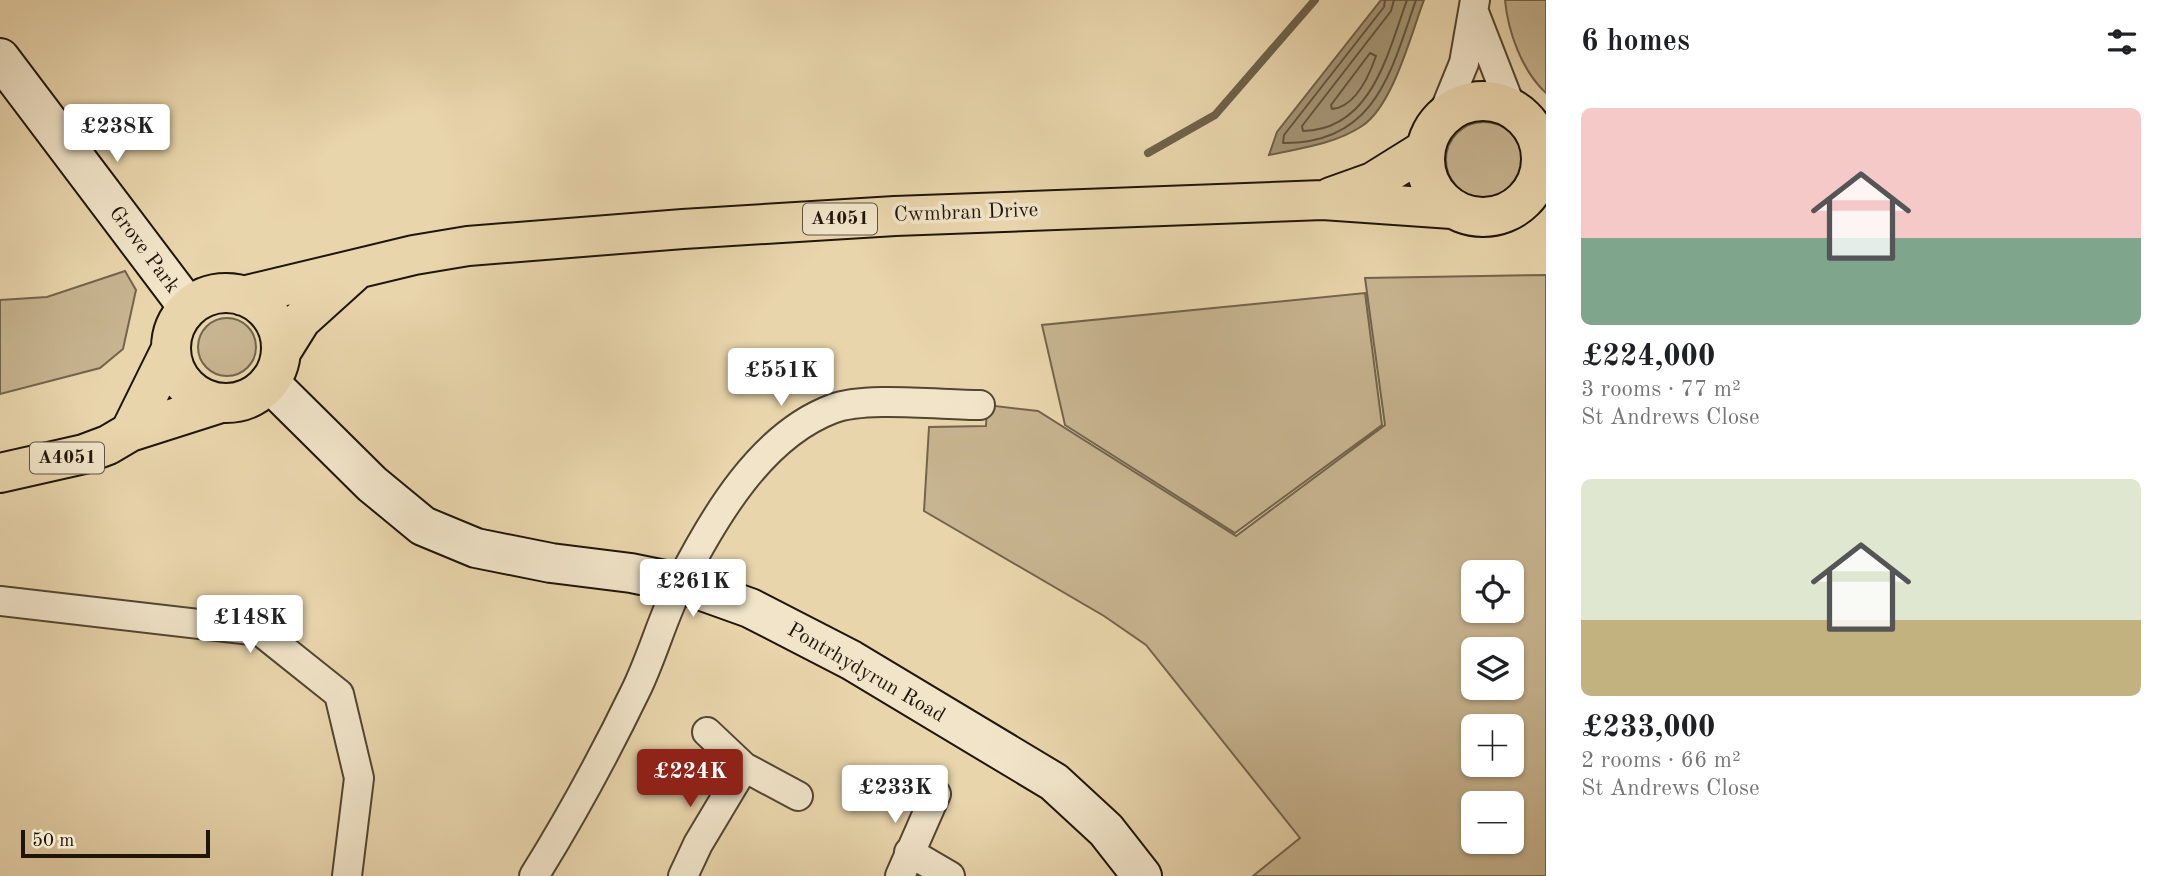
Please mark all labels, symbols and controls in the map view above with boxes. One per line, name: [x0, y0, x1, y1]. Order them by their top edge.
icon: filters: [2103, 23, 2141, 61]
text: 6 homes: [1581, 27, 1690, 57]
pin: £238K: [68, 104, 166, 164]
text: £238K: [80, 115, 154, 138]
icon: home: [1798, 153, 1924, 279]
street label: Cwmbran Drive: [893, 200, 1039, 226]
street label: Grove Park: [105, 203, 183, 297]
road number: A4051: [803, 204, 877, 234]
text: £224,000: [1581, 342, 1715, 372]
pin: £551K: [732, 348, 830, 408]
text: £551K: [744, 359, 818, 382]
text: 3 rooms · 77 m²: [1581, 378, 1741, 401]
text: St Andrews Close: [1581, 406, 1760, 429]
road number: A4051: [30, 442, 104, 474]
icon: home: [1798, 524, 1924, 650]
pin: £261K: [644, 560, 742, 619]
map controls: [1461, 560, 1524, 854]
button: locate: [1461, 560, 1524, 623]
text: £261K: [656, 570, 730, 593]
pin: £148K: [201, 596, 299, 655]
text: £148K: [213, 606, 287, 629]
street label: Pontrhydyrun Road: [784, 619, 949, 727]
button: layers: [1461, 637, 1524, 700]
text: £233,000: [1581, 713, 1715, 743]
button: +: [1461, 714, 1524, 777]
text: 2 rooms · 66 m²: [1581, 749, 1741, 772]
pin: £224K: [641, 750, 739, 809]
text: £224K: [653, 760, 727, 783]
pin: £233K: [846, 766, 944, 825]
text: £233K: [858, 776, 932, 799]
text: St Andrews Close: [1581, 777, 1760, 800]
button: −: [1461, 791, 1524, 854]
scale bar: [21, 827, 210, 859]
text: 50 m: [32, 832, 74, 851]

